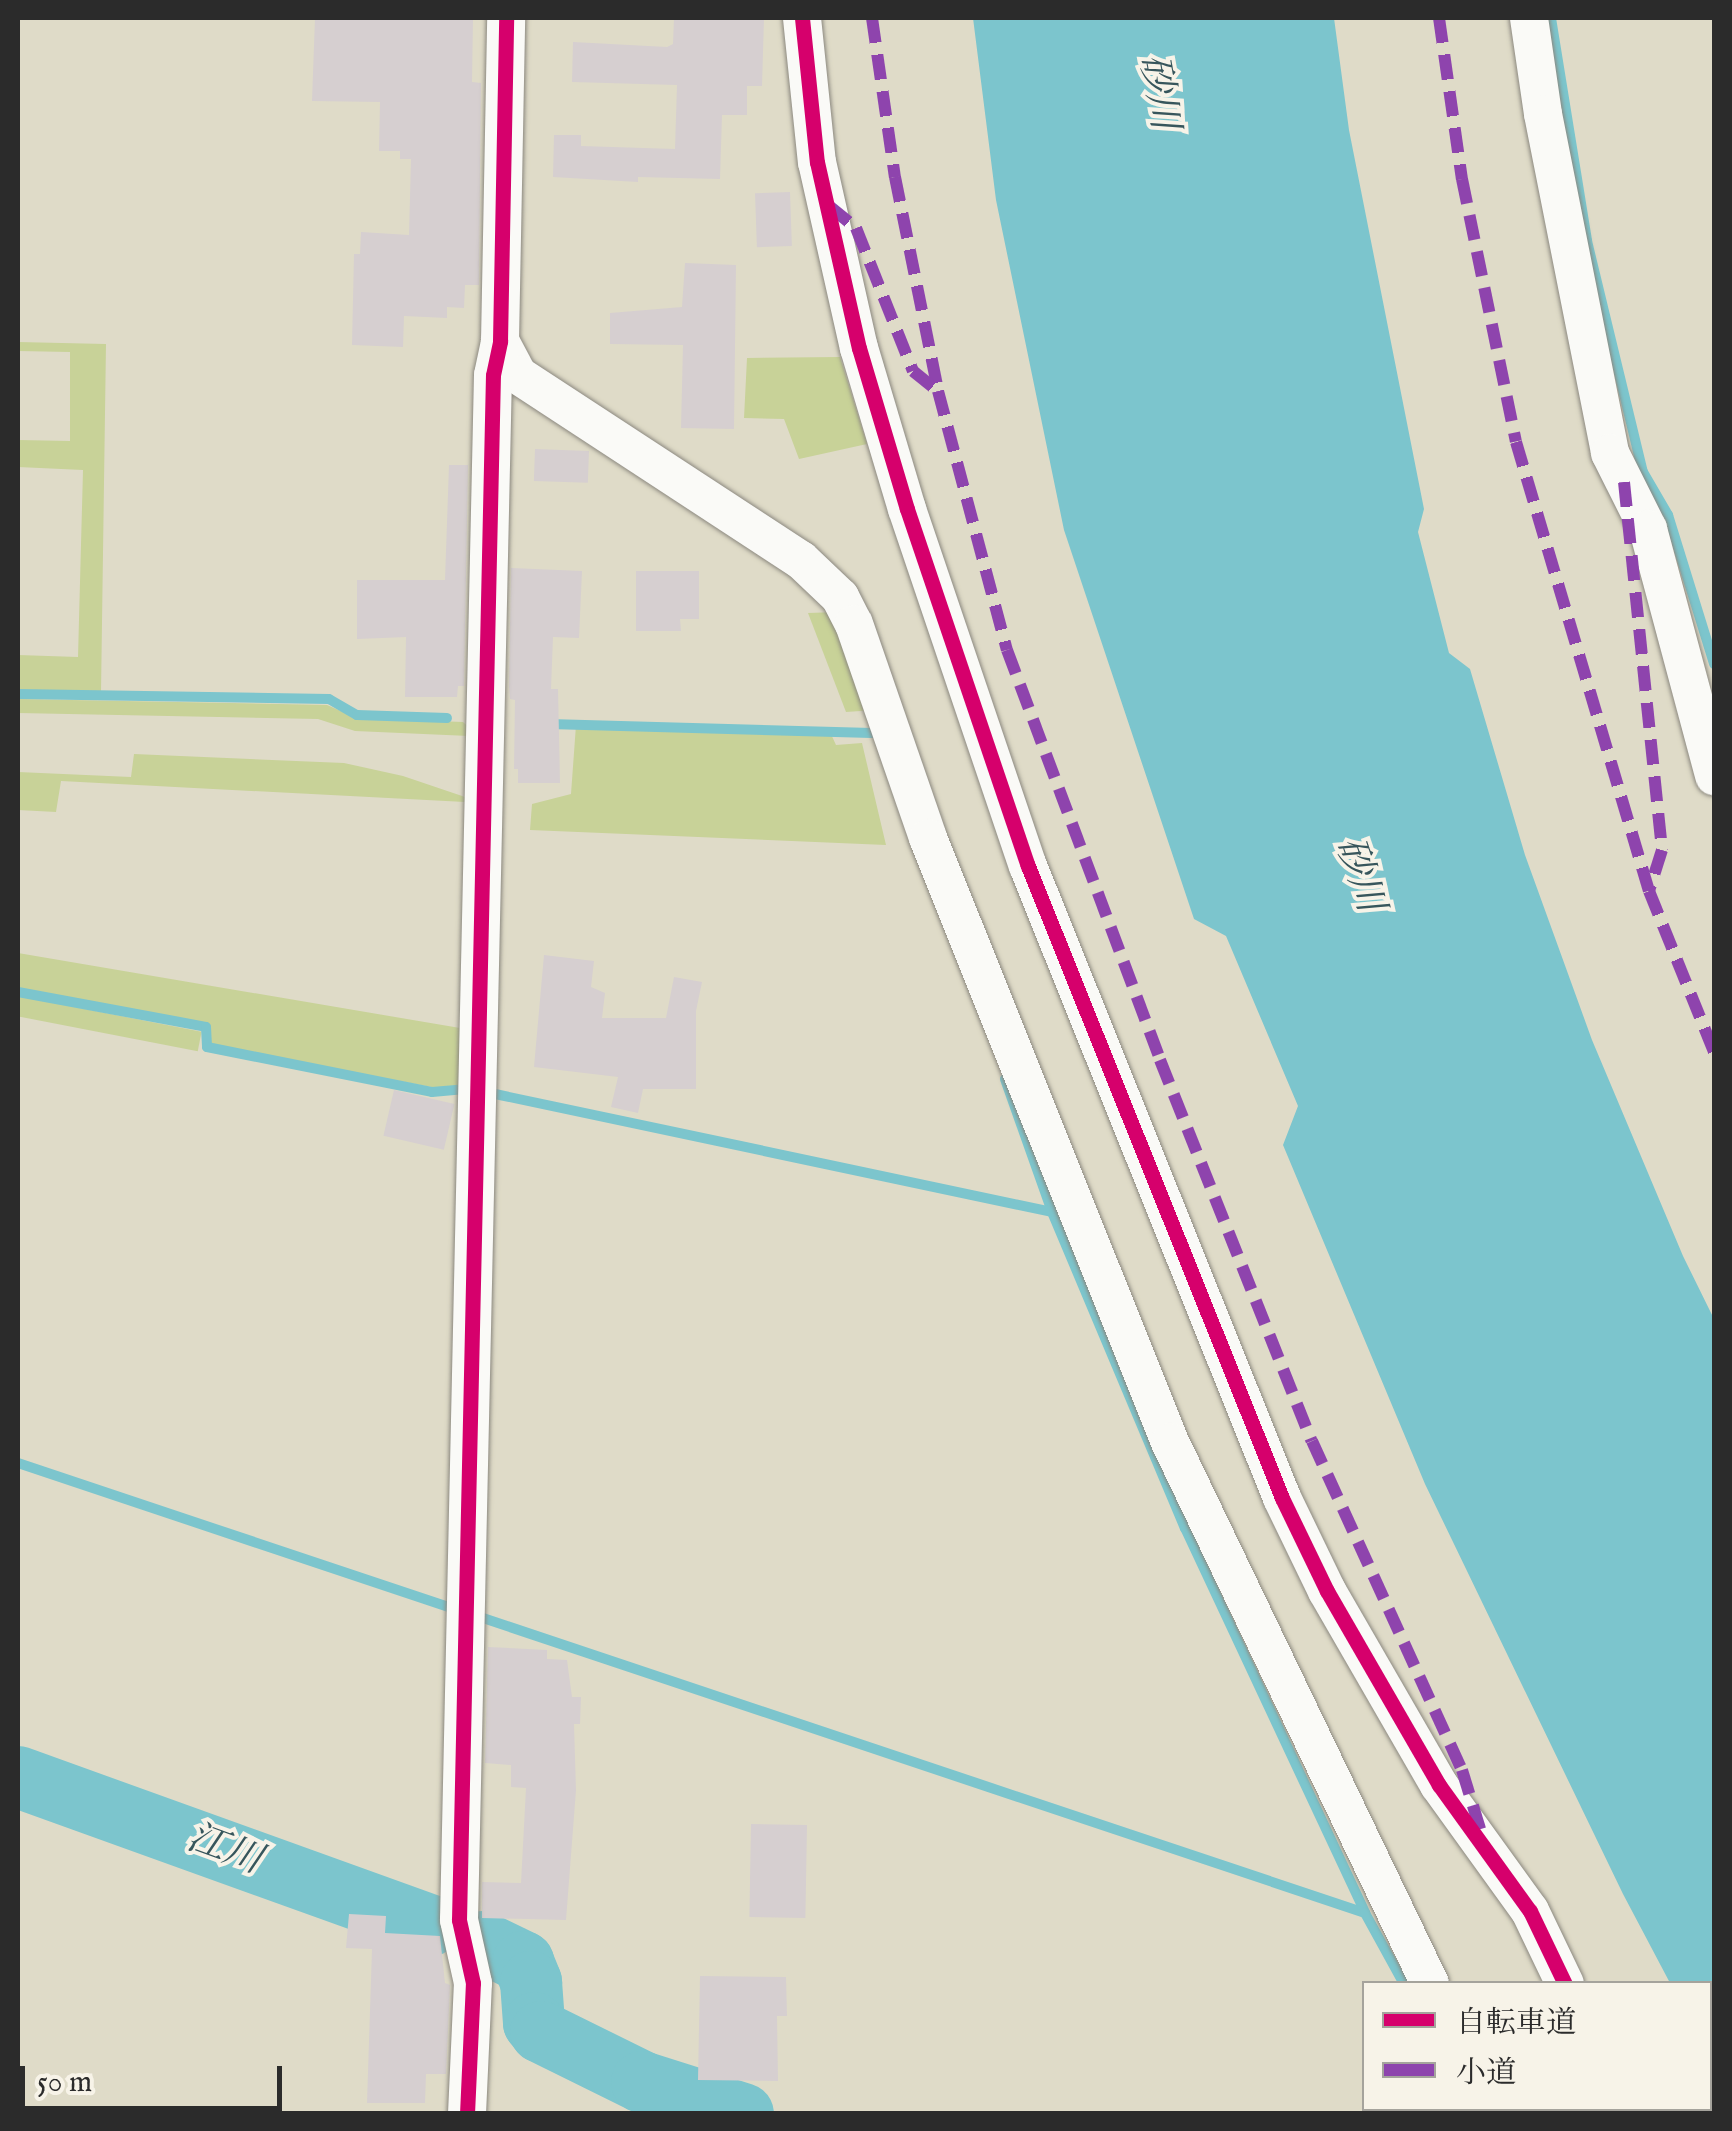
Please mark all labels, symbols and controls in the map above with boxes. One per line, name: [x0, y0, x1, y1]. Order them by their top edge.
water label: 砂川: [1128, 51, 1186, 133]
water label: 砂川: [1324, 832, 1392, 918]
water label: 江川: [180, 1817, 268, 1885]
legend: [1362, 1981, 1712, 2111]
text: 自転車道: [1456, 2005, 1576, 2043]
scale bar: [25, 2046, 288, 2108]
text: 小道: [1456, 2055, 1516, 2093]
text: 50 m: [37, 2064, 92, 2102]

